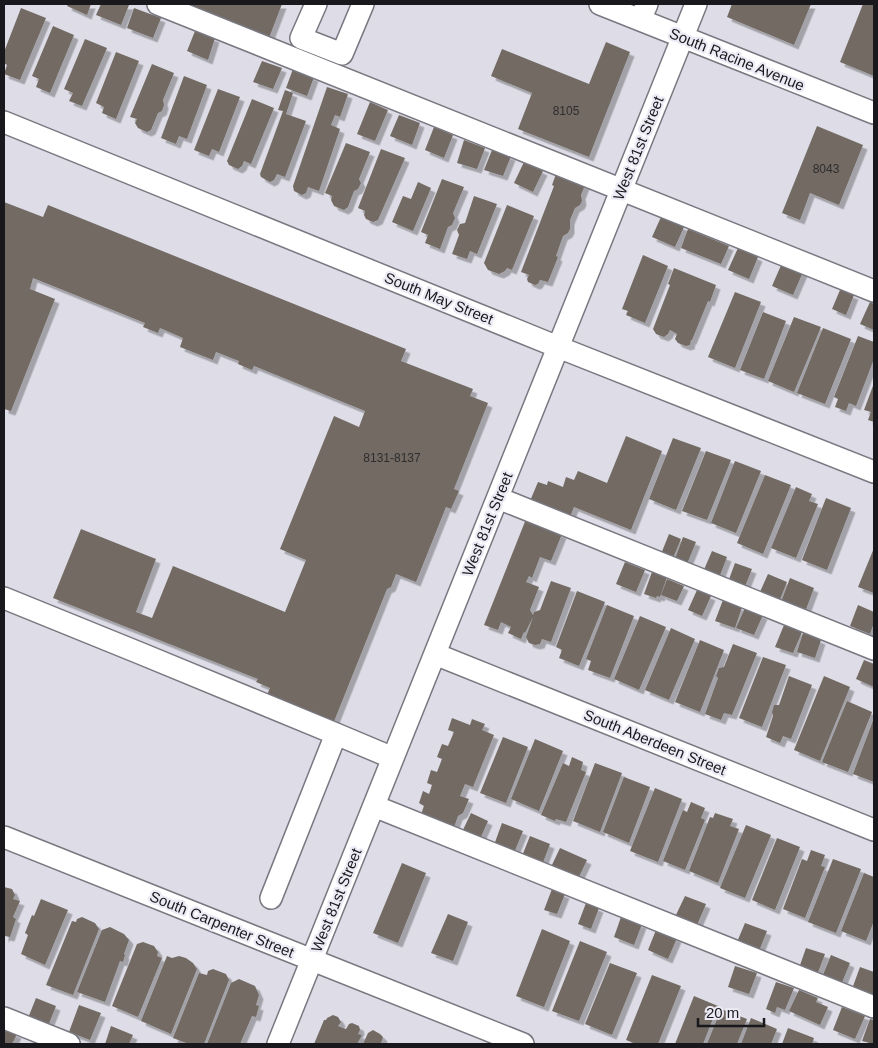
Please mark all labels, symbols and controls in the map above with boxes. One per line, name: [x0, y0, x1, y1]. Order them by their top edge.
street label: South Racine Avenue: [667, 24, 807, 94]
street label: West 81st Street: [609, 93, 667, 202]
house number: 8105: [553, 104, 580, 118]
house number: 8043: [813, 162, 840, 176]
street label: South May Street: [382, 268, 497, 328]
house number: 8131-8137: [363, 451, 421, 465]
street label: West 81st Street: [458, 469, 516, 578]
street label: South Aberdeen Street: [581, 706, 729, 779]
street label: West 81st Street: [307, 845, 365, 954]
street label: South Carpenter Street: [147, 887, 297, 961]
scale bar: [698, 996, 764, 1028]
text: 20 m: [706, 1004, 739, 1021]

